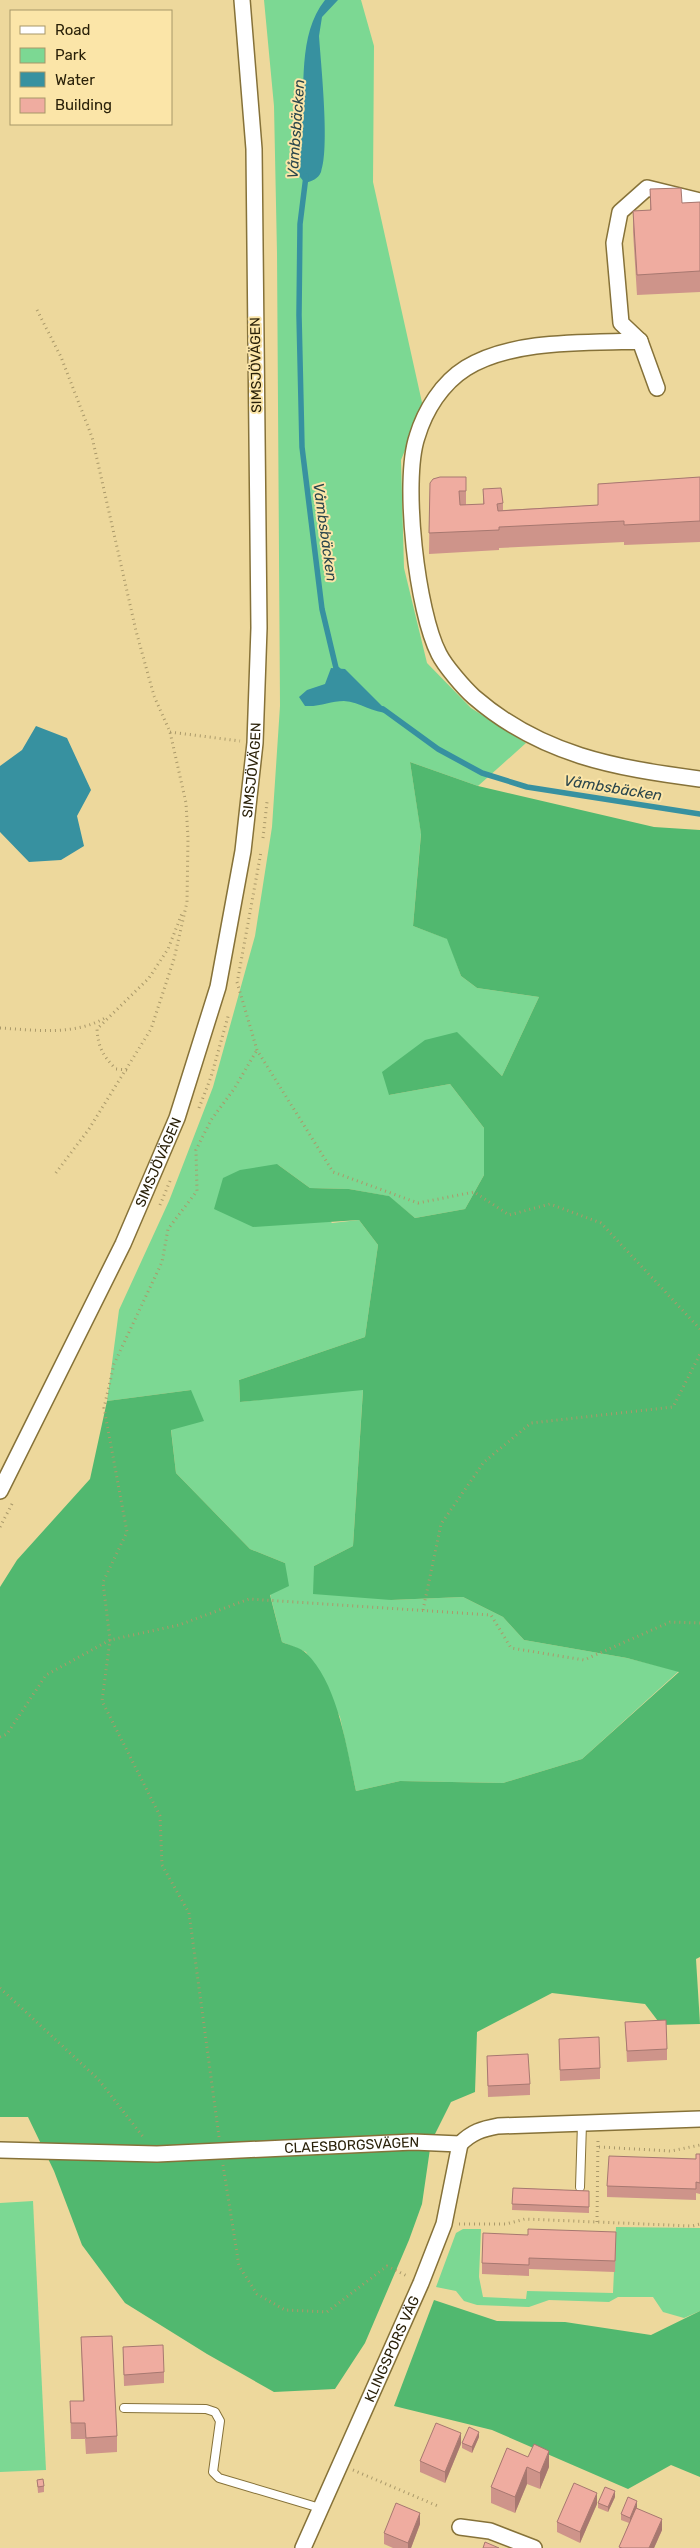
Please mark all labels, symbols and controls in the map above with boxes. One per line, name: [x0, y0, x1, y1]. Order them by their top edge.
legend: [10, 10, 172, 125]
text: Road: [55, 21, 91, 39]
text: Park: [55, 46, 86, 64]
text: Water: [55, 71, 95, 89]
water label: Våmbsbäcken: [284, 79, 308, 179]
text: Building: [55, 96, 112, 114]
street label: SIMSJÖVÄGEN: [247, 317, 265, 413]
water label: Våmbsbäcken: [309, 482, 341, 582]
street label: SIMSJÖVÄGEN: [238, 722, 264, 819]
water label: Våmbsbäcken: [563, 771, 663, 805]
street label: SIMSJÖVÄGEN: [131, 1115, 185, 1210]
street label: CLAESBORGSVÄGEN: [284, 2133, 420, 2157]
street label: KLINGSPORS VÄG: [361, 2293, 423, 2405]

